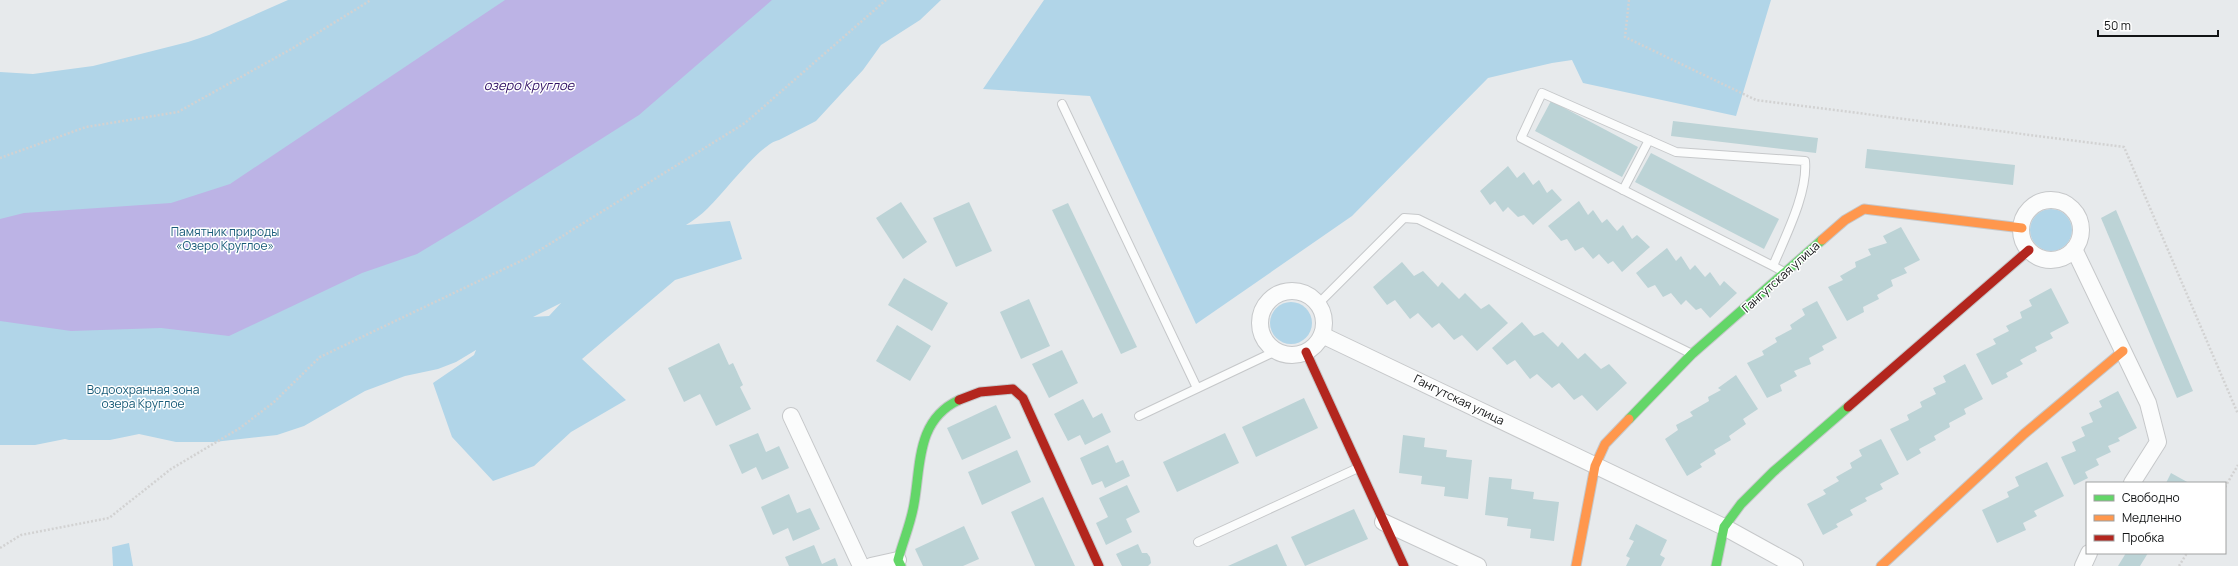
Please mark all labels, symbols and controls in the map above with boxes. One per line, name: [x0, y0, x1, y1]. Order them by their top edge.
scale bar: [2098, 12, 2218, 38]
text: 50 m: [2104, 17, 2131, 34]
water label: озеро Круглое: [484, 76, 576, 94]
park label: Памятник природы «Озеро Круглое»: [171, 223, 279, 254]
street label: Гангутская улица: [1738, 237, 1823, 316]
street label: Гангутская улица: [1411, 370, 1508, 429]
park label: Водоохранная зона озера Круглое: [87, 381, 199, 412]
legend: [2086, 482, 2226, 554]
text: Свободно: [2122, 489, 2180, 506]
text: Медленно: [2122, 509, 2182, 526]
text: Пробка: [2122, 529, 2164, 546]

